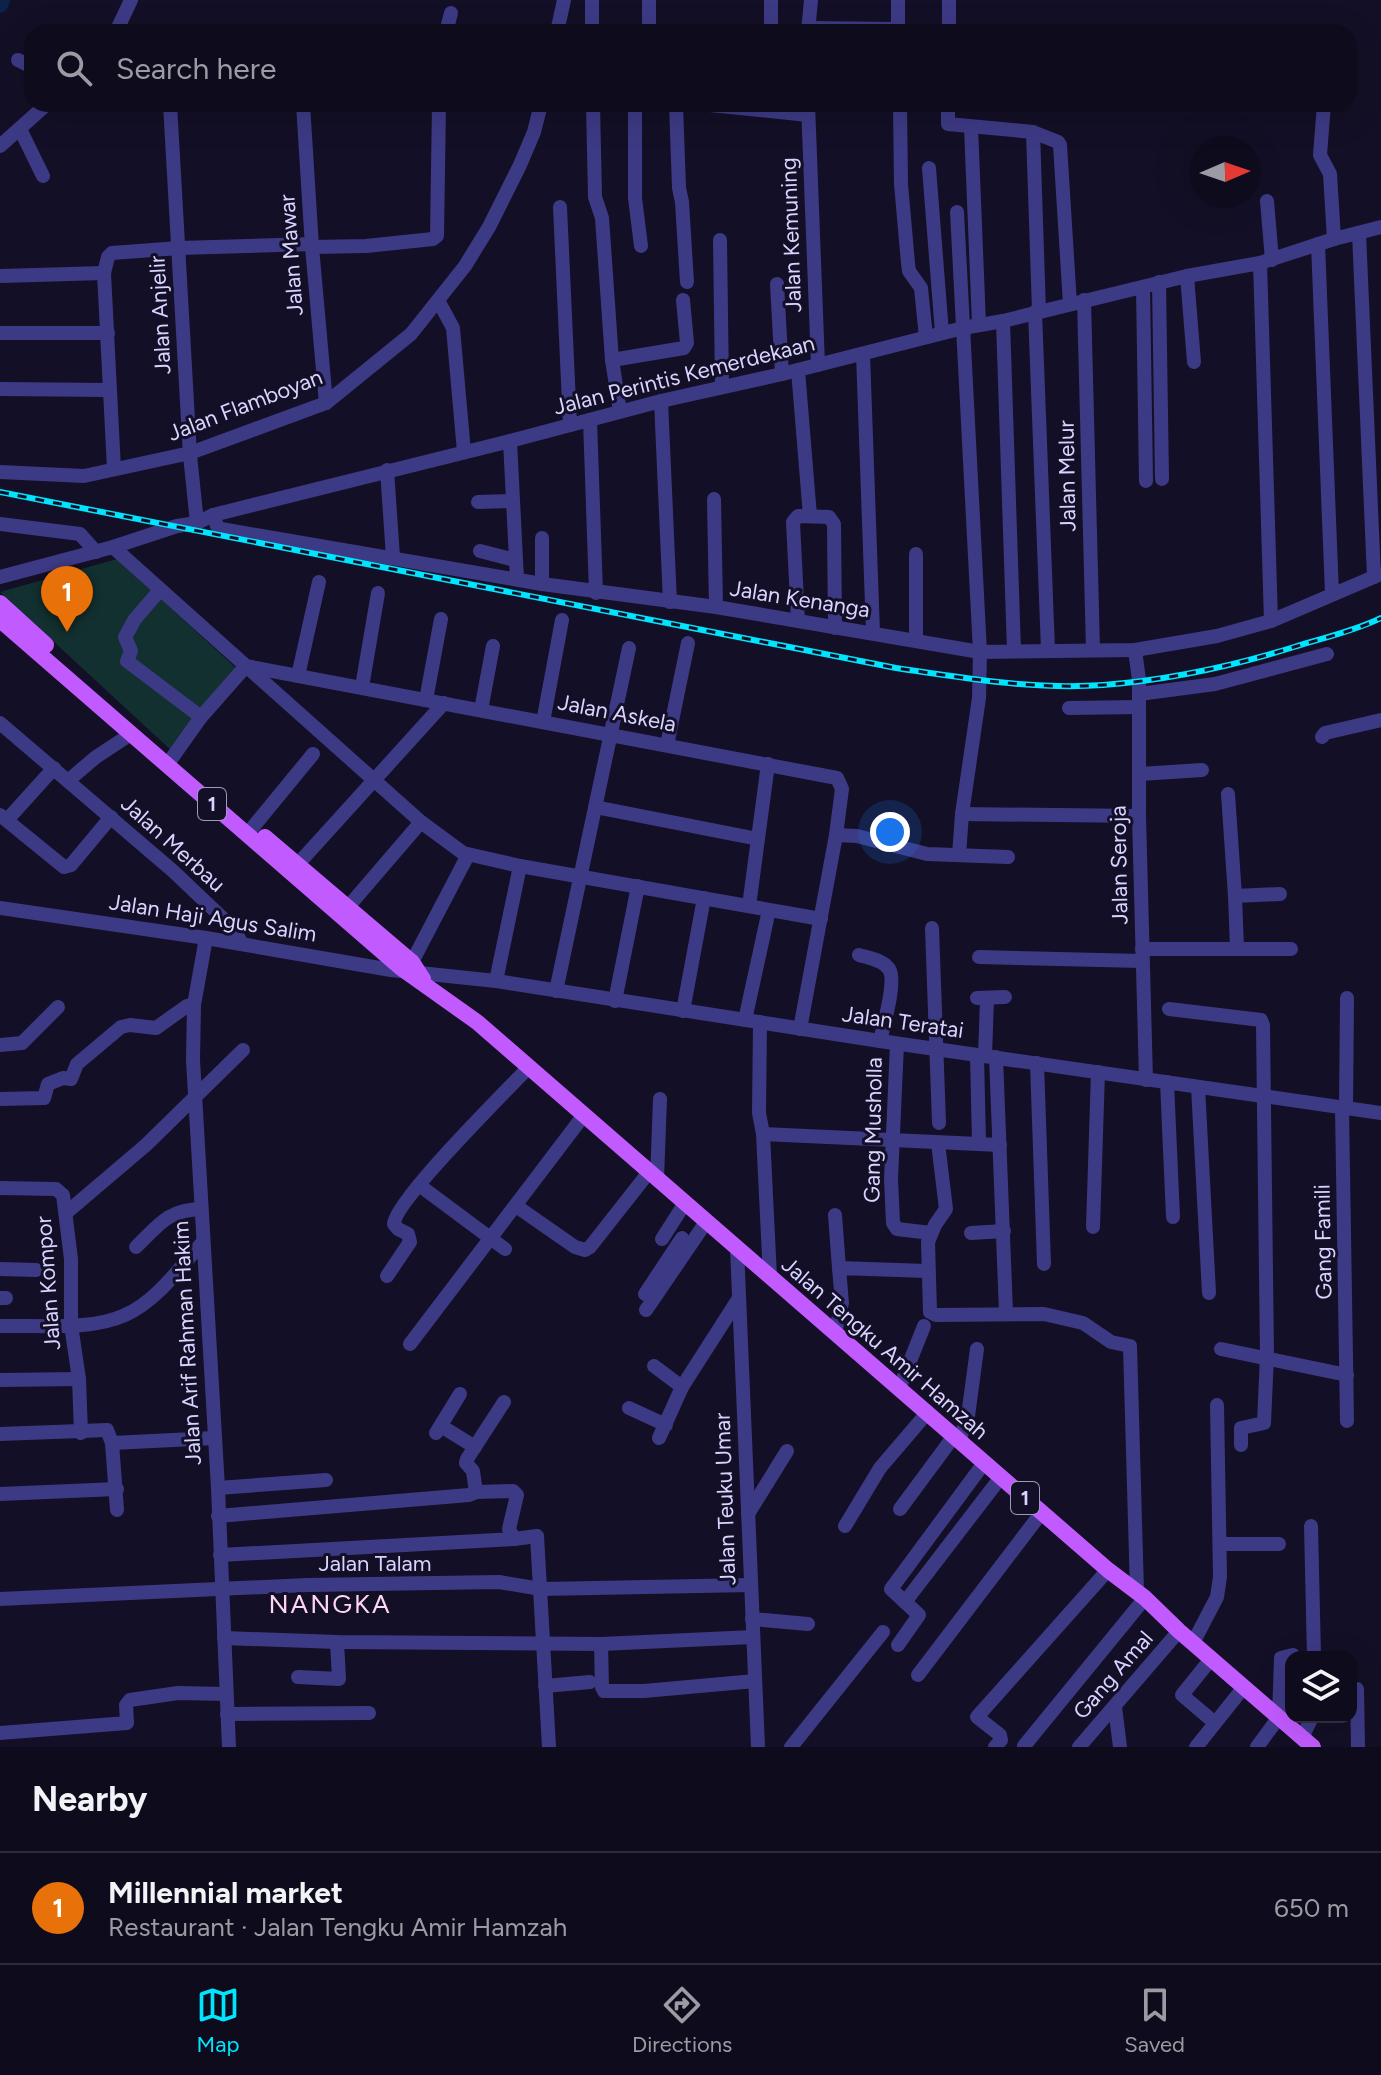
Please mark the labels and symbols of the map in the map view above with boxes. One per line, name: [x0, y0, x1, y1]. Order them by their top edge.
north arrow: [1189, 136, 1261, 208]
street label: Jalan Kemuning: [775, 157, 807, 313]
street label: Jalan Mawar: [273, 193, 309, 317]
street label: Jalan Anjelir: [143, 254, 177, 375]
street label: Jalan Perintis Kemerdekaan: [551, 329, 817, 421]
street label: Jalan Flamboyan: [164, 363, 326, 447]
street label: Jalan Melur: [1053, 419, 1081, 532]
pin: 1: [41, 566, 93, 632]
street label: Jalan Kenanga: [728, 575, 872, 623]
street label: Jalan Askela: [556, 688, 678, 738]
road number: 1: [198, 788, 226, 820]
street label: Jalan Merbau: [115, 790, 231, 898]
street label: Jalan Seroja: [1104, 805, 1134, 925]
your location: [870, 812, 910, 852]
street label: Jalan Haji Agus Salim: [107, 888, 319, 948]
street label: Jalan Teratai: [841, 1000, 965, 1044]
street label: Gang Musholla: [858, 1057, 888, 1203]
street label: Gang Famili: [1308, 1184, 1338, 1300]
street label: Jalan Kompor: [30, 1215, 66, 1351]
street label: Jalan Arif Rahman Hakim: [167, 1220, 207, 1466]
street label: Jalan Tengku Amir Hamzah: [776, 1251, 994, 1445]
street label: Jalan Teuku Umar: [708, 1412, 742, 1586]
road number: 1: [1011, 1482, 1039, 1514]
street label: Jalan Talam: [318, 1550, 432, 1577]
district label: NANGKA: [268, 1588, 392, 1620]
street label: Gang Amal: [1067, 1625, 1159, 1725]

